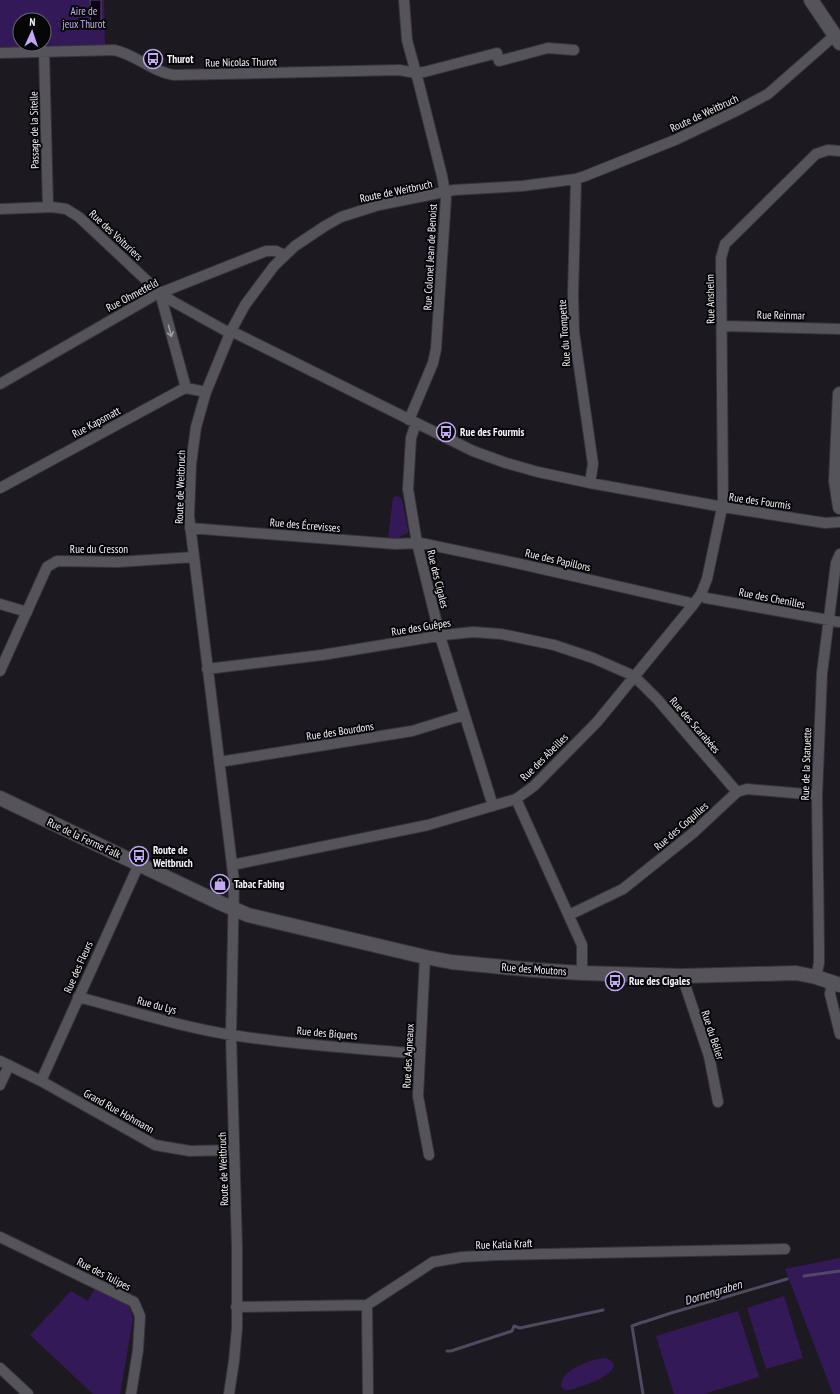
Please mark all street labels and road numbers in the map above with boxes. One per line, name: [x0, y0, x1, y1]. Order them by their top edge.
street label: Rue Nicolas Thurot: [205, 54, 277, 70]
street label: Passage de la Sitelle: [26, 91, 42, 169]
street label: Route de Weitbruch: [668, 91, 741, 135]
street label: Route de Weitbruch: [358, 176, 434, 206]
street label: Rue Colonel Jean de Benoist: [420, 203, 440, 311]
street label: Rue des Voituriers: [86, 207, 146, 264]
street label: Rue Anshelm: [703, 274, 717, 324]
street label: Rue Ohmetfeld: [103, 275, 161, 315]
street label: Rue du Trompette: [555, 299, 573, 367]
street label: Rue Reinmar: [757, 308, 805, 322]
street label: Rue Kapsmatt: [69, 403, 123, 441]
street label: Route de Weitbruch: [172, 450, 188, 524]
street label: Rue des Fourmis: [728, 490, 792, 512]
street label: Rue des Écrevisses: [269, 515, 341, 535]
street label: Rue du Cresson: [70, 542, 128, 556]
street label: Rue des Papillons: [524, 546, 592, 574]
street label: Rue des Cigales: [424, 548, 452, 610]
street label: Rue des Chenilles: [738, 585, 807, 611]
street label: Rue des Guêpes: [390, 615, 452, 639]
street label: Rue des Scarabées: [667, 694, 723, 756]
street label: Rue des Bourdons: [305, 719, 375, 743]
street label: Rue de la Statuette: [798, 727, 814, 801]
street label: Rue des Abeilles: [517, 730, 571, 784]
street label: Rue des Coquilles: [651, 799, 711, 853]
street label: Rue de la Ferme Falk: [45, 815, 124, 862]
street label: Rue des Fleurs: [60, 939, 96, 995]
street label: Rue des Moutons: [501, 960, 567, 978]
street label: Rue du Lys: [136, 993, 179, 1017]
street label: Rue du Bélier: [698, 1009, 728, 1061]
street label: Rue des Biquets: [296, 1023, 358, 1043]
street label: Rue des Agneaux: [399, 1023, 417, 1089]
street label: Grand Rue Hohmann: [81, 1086, 157, 1136]
street label: Route de Weitbruch: [215, 1132, 231, 1206]
street label: Rue Katia Kraft: [475, 1236, 533, 1252]
street label: Rue des Tulipes: [75, 1254, 134, 1294]

